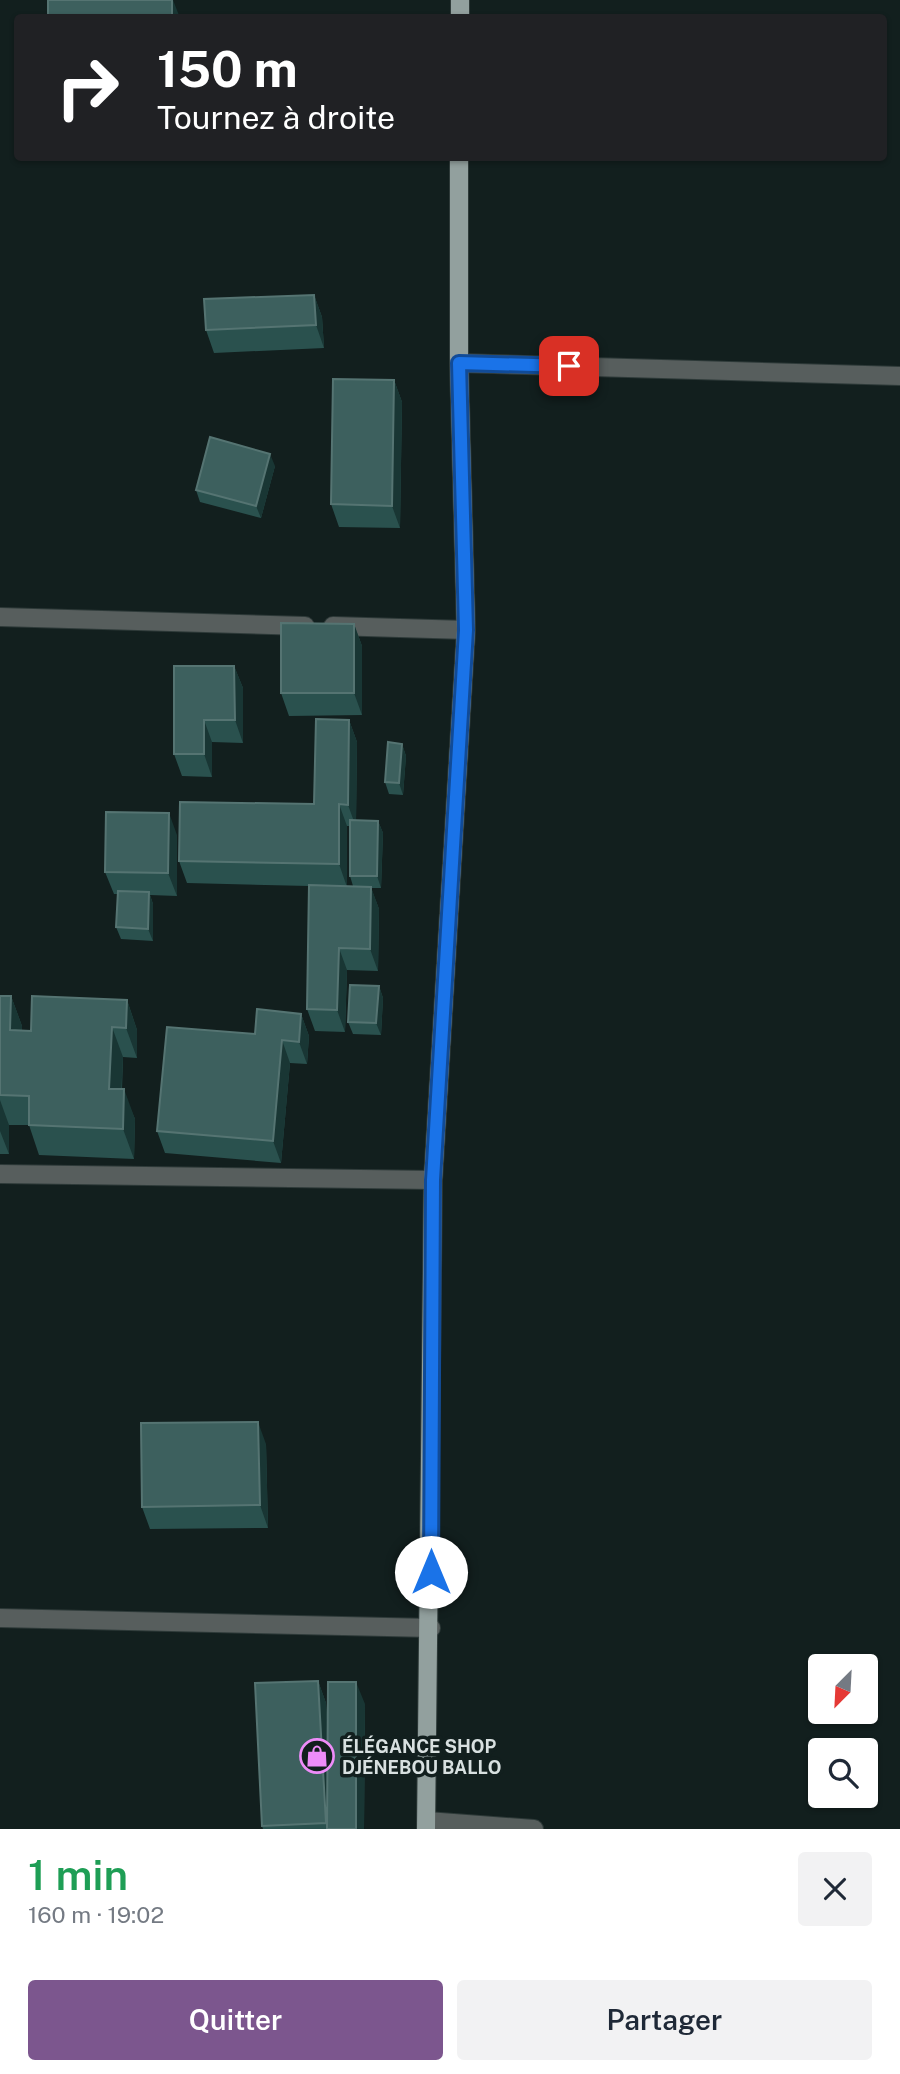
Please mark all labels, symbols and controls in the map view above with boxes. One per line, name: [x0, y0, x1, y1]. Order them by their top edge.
text: 150 m: [157, 40, 298, 98]
icon: right: [42, 42, 133, 133]
text: Tournez à droite: [157, 99, 395, 136]
pin: [539, 336, 599, 396]
icon: arrive: [550, 347, 588, 385]
position arrow: [394, 1535, 468, 1609]
north arrow: [808, 1654, 878, 1724]
map controls: [808, 1654, 878, 1808]
place label: ÉLÉGANCE SHOP DJÉNEBOU BALLO: [342, 1735, 501, 1778]
shop icon: ÉLÉGANCE SHOP DJÉNEBOU BALLO: [298, 1737, 336, 1775]
button: search: [808, 1738, 878, 1808]
text: 1 min: [28, 1850, 128, 1899]
button: close: [798, 1852, 872, 1926]
text: 160 m · 19:02: [28, 1901, 164, 1928]
button: Quitter: [28, 1980, 443, 2060]
button: Partager: [457, 1980, 872, 2060]

